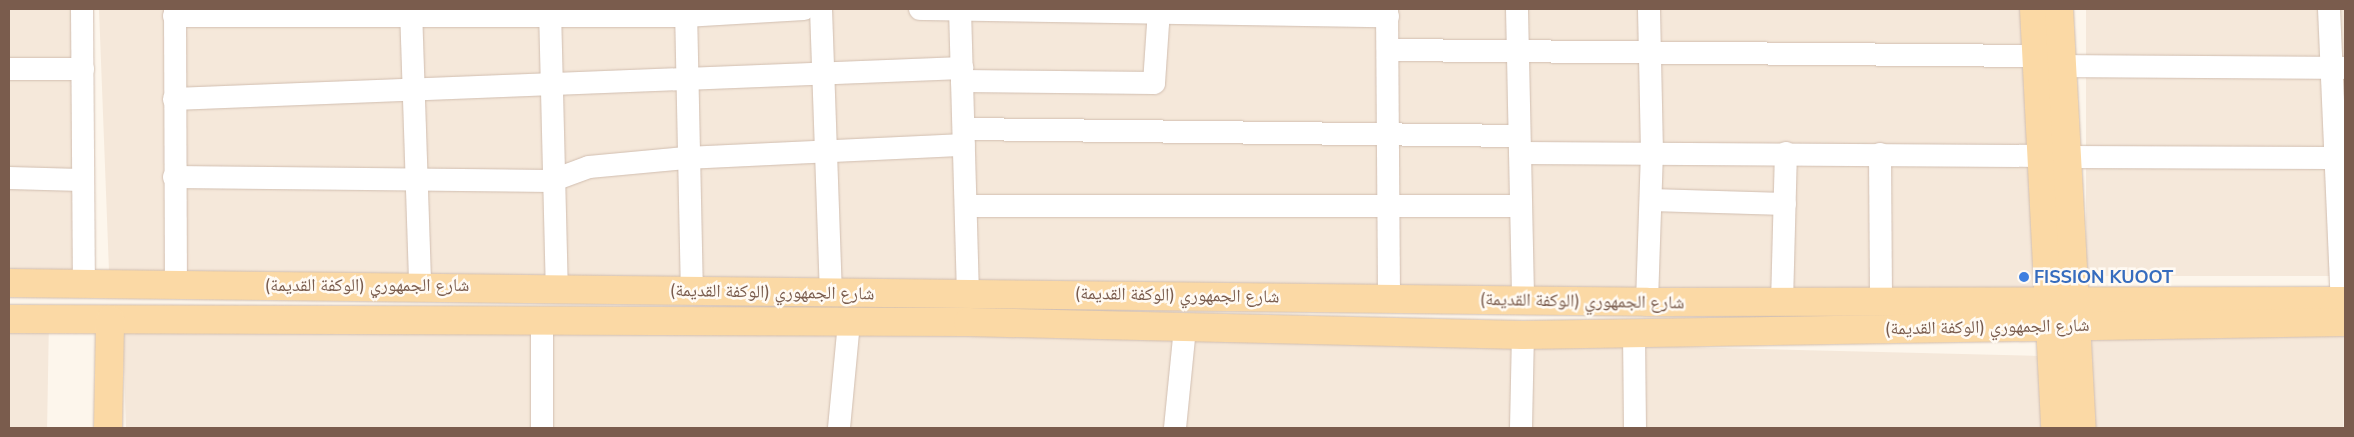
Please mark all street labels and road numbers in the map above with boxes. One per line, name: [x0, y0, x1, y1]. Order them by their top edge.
street label: شارع الجمهوري (الوكفة القديمة): [265, 274, 469, 296]
street label: شارع الجمهوري (الوكفة القديمة): [669, 279, 875, 305]
street label: شارع الجمهوري (الوكفة القديمة): [1074, 282, 1280, 308]
street label: شارع الجمهوري (الوكفة القديمة): [1479, 288, 1685, 314]
street label: شارع الجمهوري (الوكفة القديمة): [1884, 314, 2090, 340]

